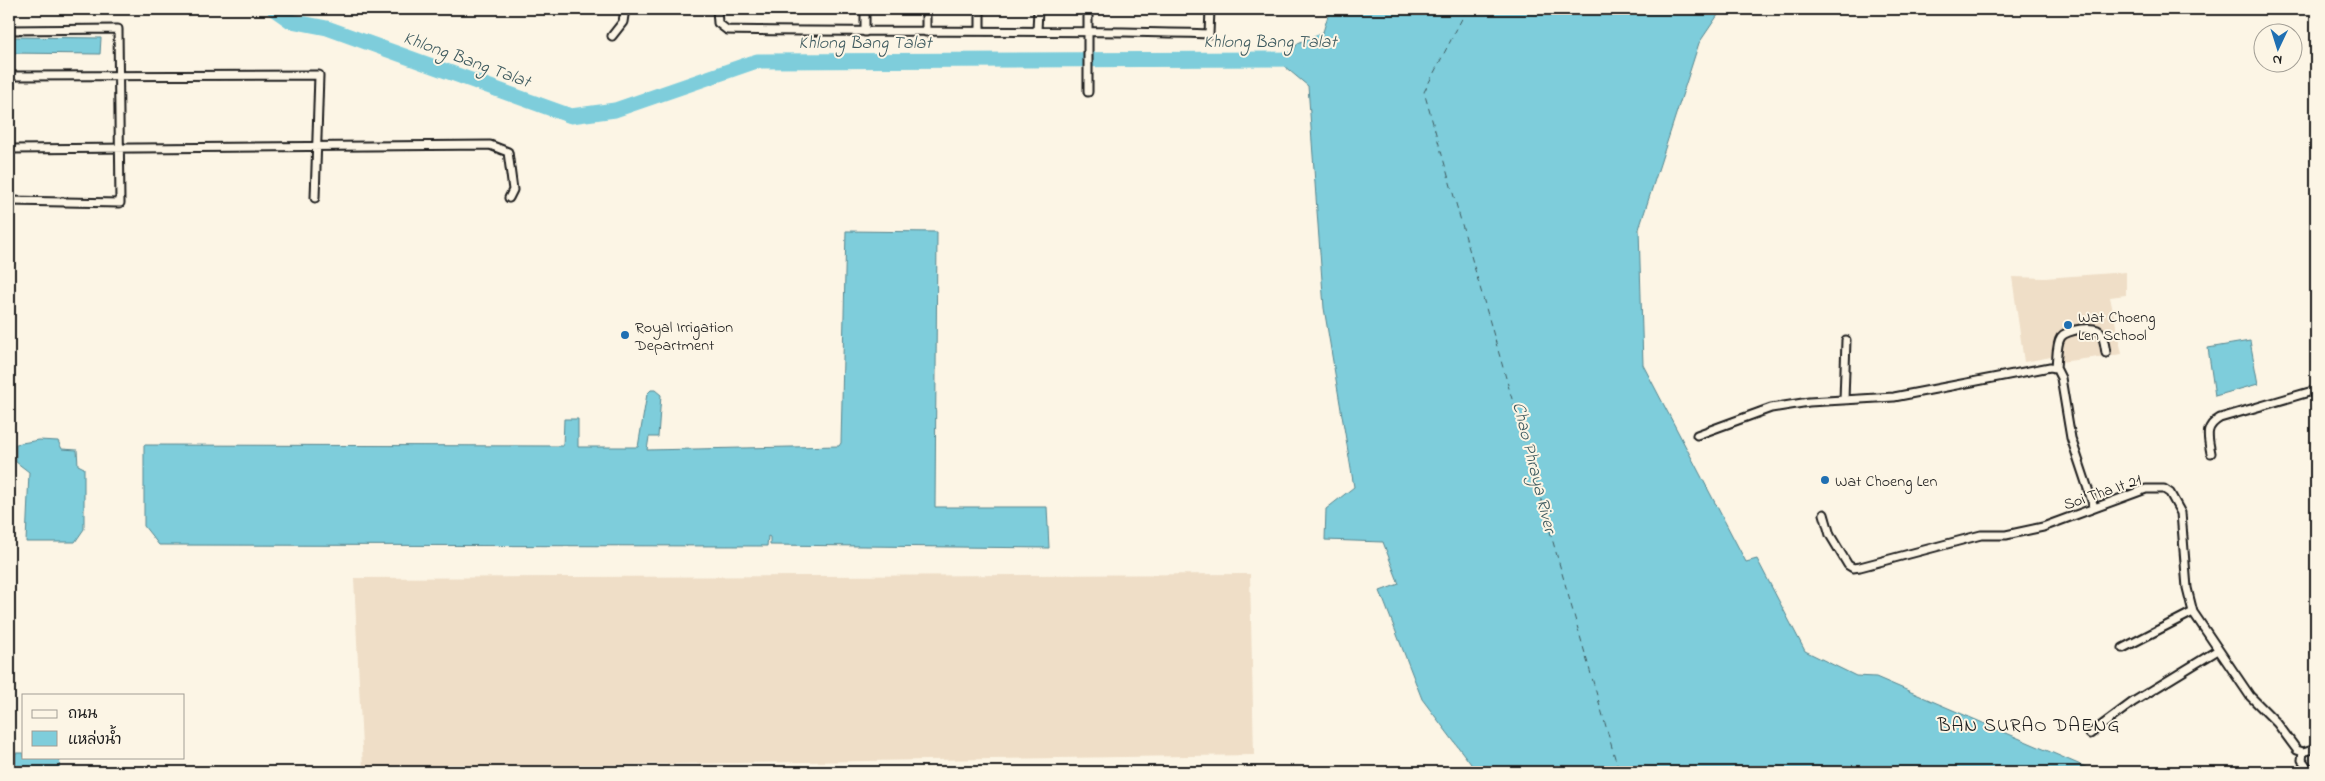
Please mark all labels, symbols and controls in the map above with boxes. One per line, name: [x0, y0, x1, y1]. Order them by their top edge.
north arrow: [2252, 22, 2302, 72]
water label: Khlong Bang Talat: [399, 26, 535, 97]
water label: Khlong Bang Talat: [1203, 30, 1339, 56]
water label: Khlong Bang Talat: [798, 31, 934, 57]
text: N: [2272, 49, 2283, 70]
place label: Wat Choeng Len School: [2078, 306, 2155, 348]
place label: Royal Irrigation Department: [634, 316, 733, 358]
marker: Wat Choeng Len School: [2062, 319, 2074, 331]
marker: Royal Irrigation Department: [619, 329, 631, 341]
water label: Chao Phraya River: [1504, 399, 1562, 538]
street label: Soi Tha It 21: [2060, 468, 2145, 517]
place label: Wat Choeng Len: [1835, 470, 1937, 494]
marker: Wat Choeng Len: [1819, 474, 1831, 486]
legend: [22, 694, 185, 758]
text: ถนน: [68, 703, 97, 725]
district label: BAN SURAO DAENG: [1937, 713, 2120, 740]
text: แหล่งน้ำ: [68, 725, 122, 751]

